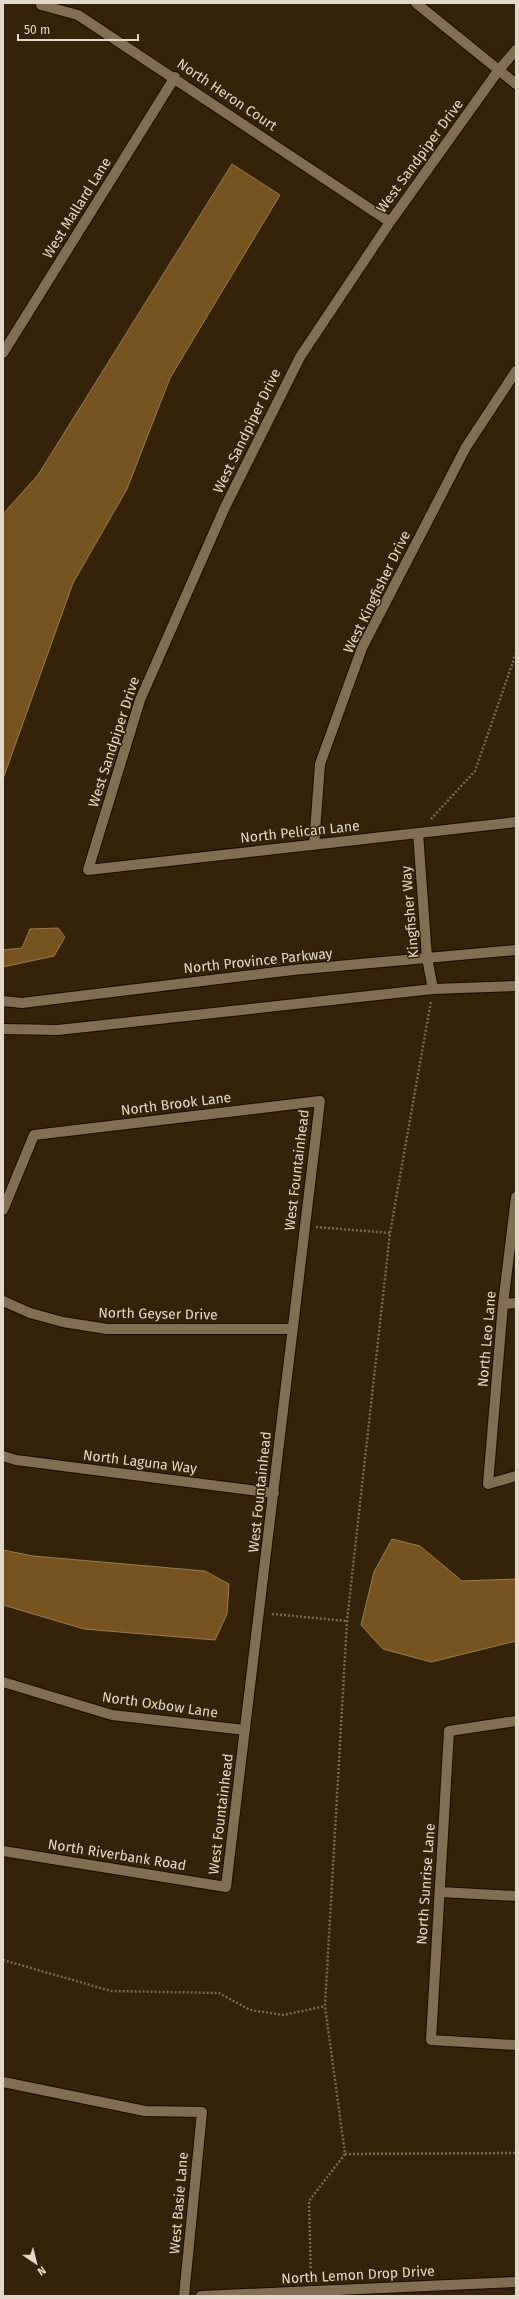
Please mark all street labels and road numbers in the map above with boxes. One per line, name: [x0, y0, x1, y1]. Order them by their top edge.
street label: North Heron Court: [174, 55, 281, 135]
street label: West Sandpiper Drive: [373, 96, 467, 216]
street label: West Mallard Lane: [39, 154, 115, 262]
street label: West Sandpiper Drive: [209, 366, 285, 496]
street label: West Kingfisher Drive: [340, 528, 414, 656]
street label: West Sandpiper Drive: [85, 675, 143, 809]
street label: North Pelican Lane: [240, 817, 360, 847]
street label: Kingfisher Way: [397, 865, 423, 959]
street label: North Province Parkway: [183, 945, 333, 977]
street label: North Brook Lane: [120, 1089, 232, 1119]
street label: West Fountainhead: [281, 1109, 313, 1231]
street label: North Leo Lane: [474, 1290, 500, 1388]
street label: North Geyser Drive: [98, 1304, 218, 1324]
street label: West Fountainhead: [245, 1431, 275, 1553]
street label: North Laguna Way: [82, 1447, 198, 1477]
street label: North Oxbow Lane: [101, 1688, 219, 1722]
street label: West Fountainhead: [205, 1753, 237, 1875]
street label: North Sunrise Lane: [413, 1823, 439, 1945]
street label: North Riverbank Road: [47, 1836, 187, 1874]
street label: West Basie Lane: [166, 2151, 192, 2255]
street label: North Lemon Drop Drive: [281, 2262, 435, 2288]

